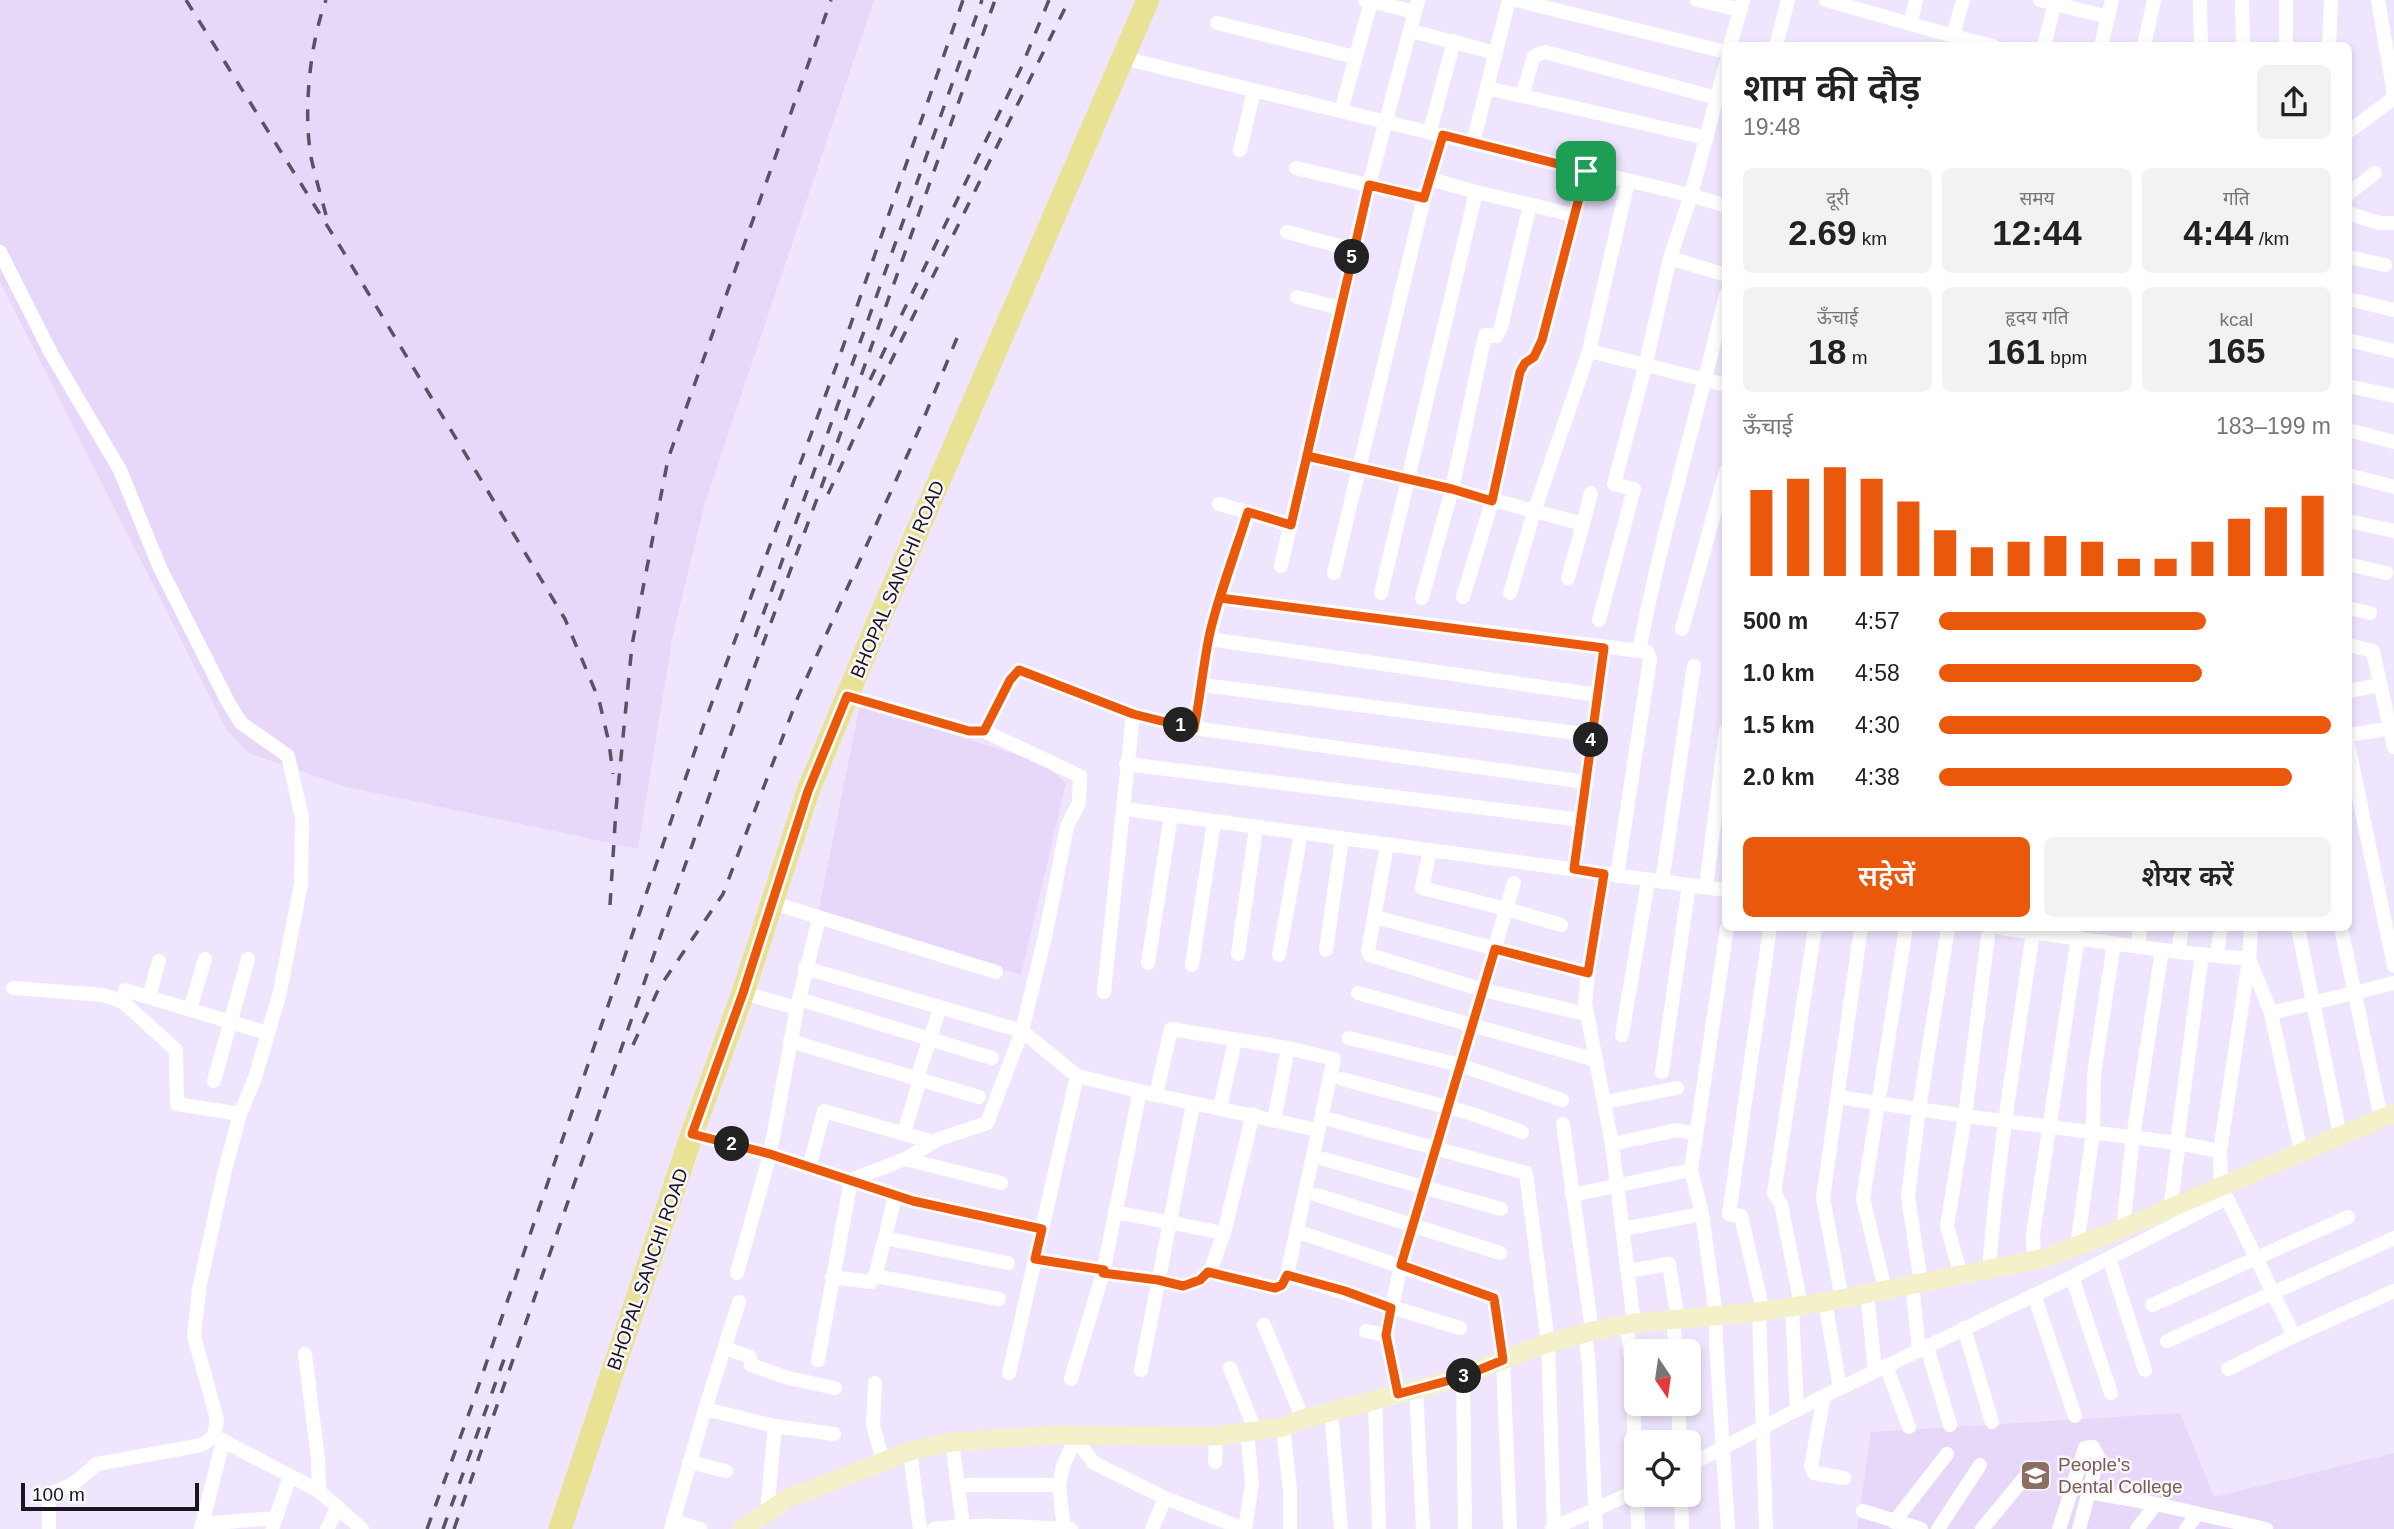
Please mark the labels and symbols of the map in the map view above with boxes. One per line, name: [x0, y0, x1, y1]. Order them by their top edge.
pin: [1556, 141, 1616, 201]
pin: 5: [1334, 240, 1370, 274]
street label: BHOPAL SANCHI ROAD: [846, 477, 949, 681]
pin: 1: [1164, 708, 1198, 742]
pin: 4: [1574, 722, 1608, 758]
pin: 2: [714, 1126, 750, 1162]
street label: BHOPAL SANCHI ROAD: [603, 1165, 692, 1373]
north arrow: [1624, 1339, 1701, 1416]
pin: 3: [1446, 1358, 1482, 1394]
place label: People's Dental College: [2058, 1454, 2183, 1497]
school or university icon: People's Dental College: [2018, 1458, 2052, 1492]
scale bar: [21, 1480, 200, 1512]

